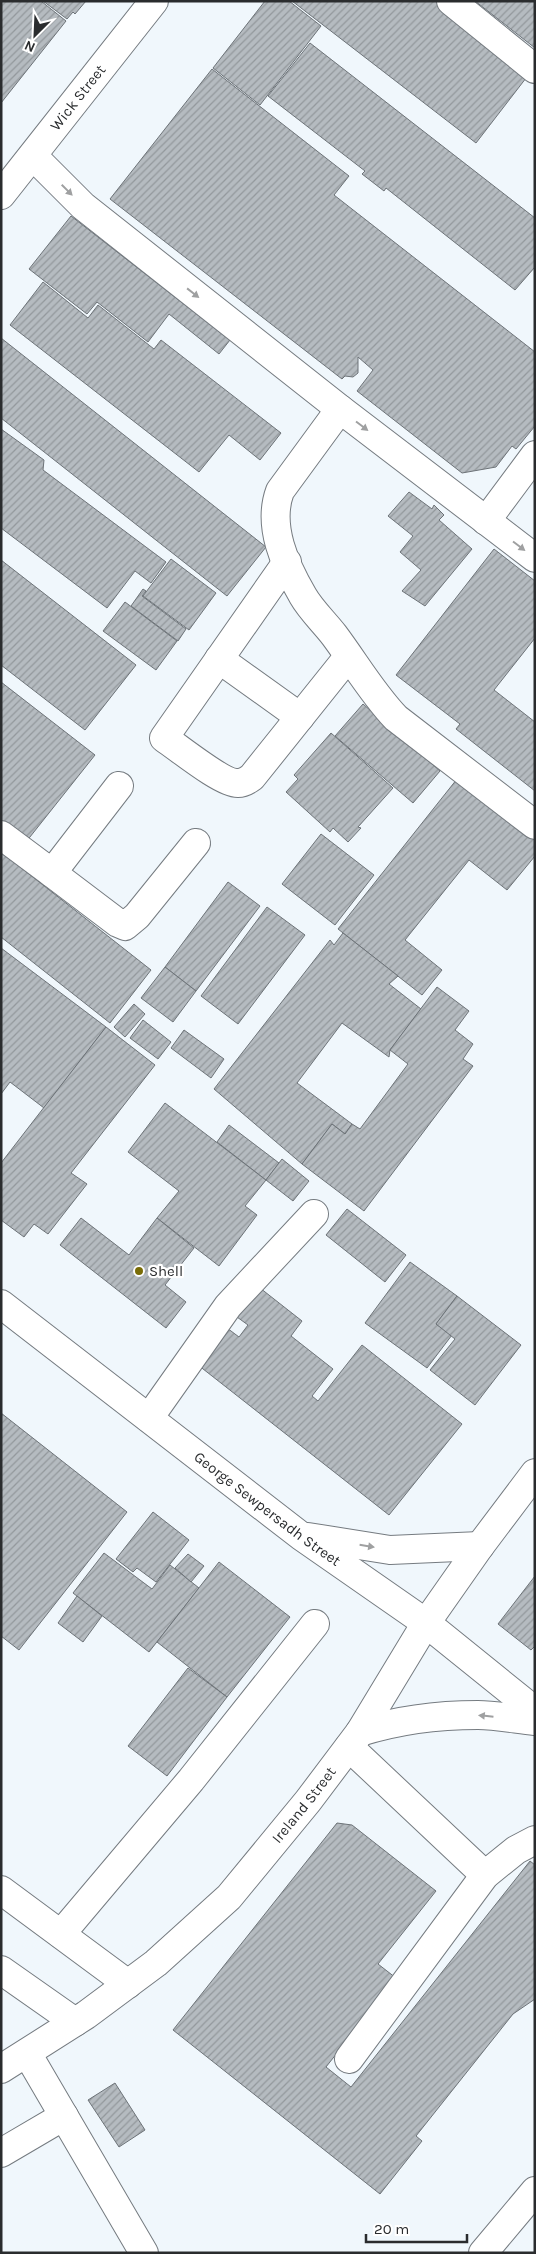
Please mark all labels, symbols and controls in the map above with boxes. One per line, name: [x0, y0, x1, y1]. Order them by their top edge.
north arrow: [10, 10, 60, 60]
text: N: [22, 37, 38, 56]
street label: Wick Street: [46, 61, 109, 134]
one-way arrow: [61, 184, 73, 196]
one-way arrow: [186, 288, 199, 299]
one-way arrow: [355, 421, 369, 431]
one-way arrow: [512, 540, 525, 551]
place label: Shell: [149, 1262, 183, 1280]
marker: Shell: [133, 1265, 145, 1277]
street label: George Sewpersadh Street: [191, 1448, 344, 1570]
one-way arrow: [359, 1543, 375, 1551]
one-way arrow: [478, 1712, 494, 1720]
street label: Ireland Street: [268, 1763, 340, 1847]
scale bar: [366, 2212, 467, 2244]
text: 20 m: [374, 2220, 409, 2238]

